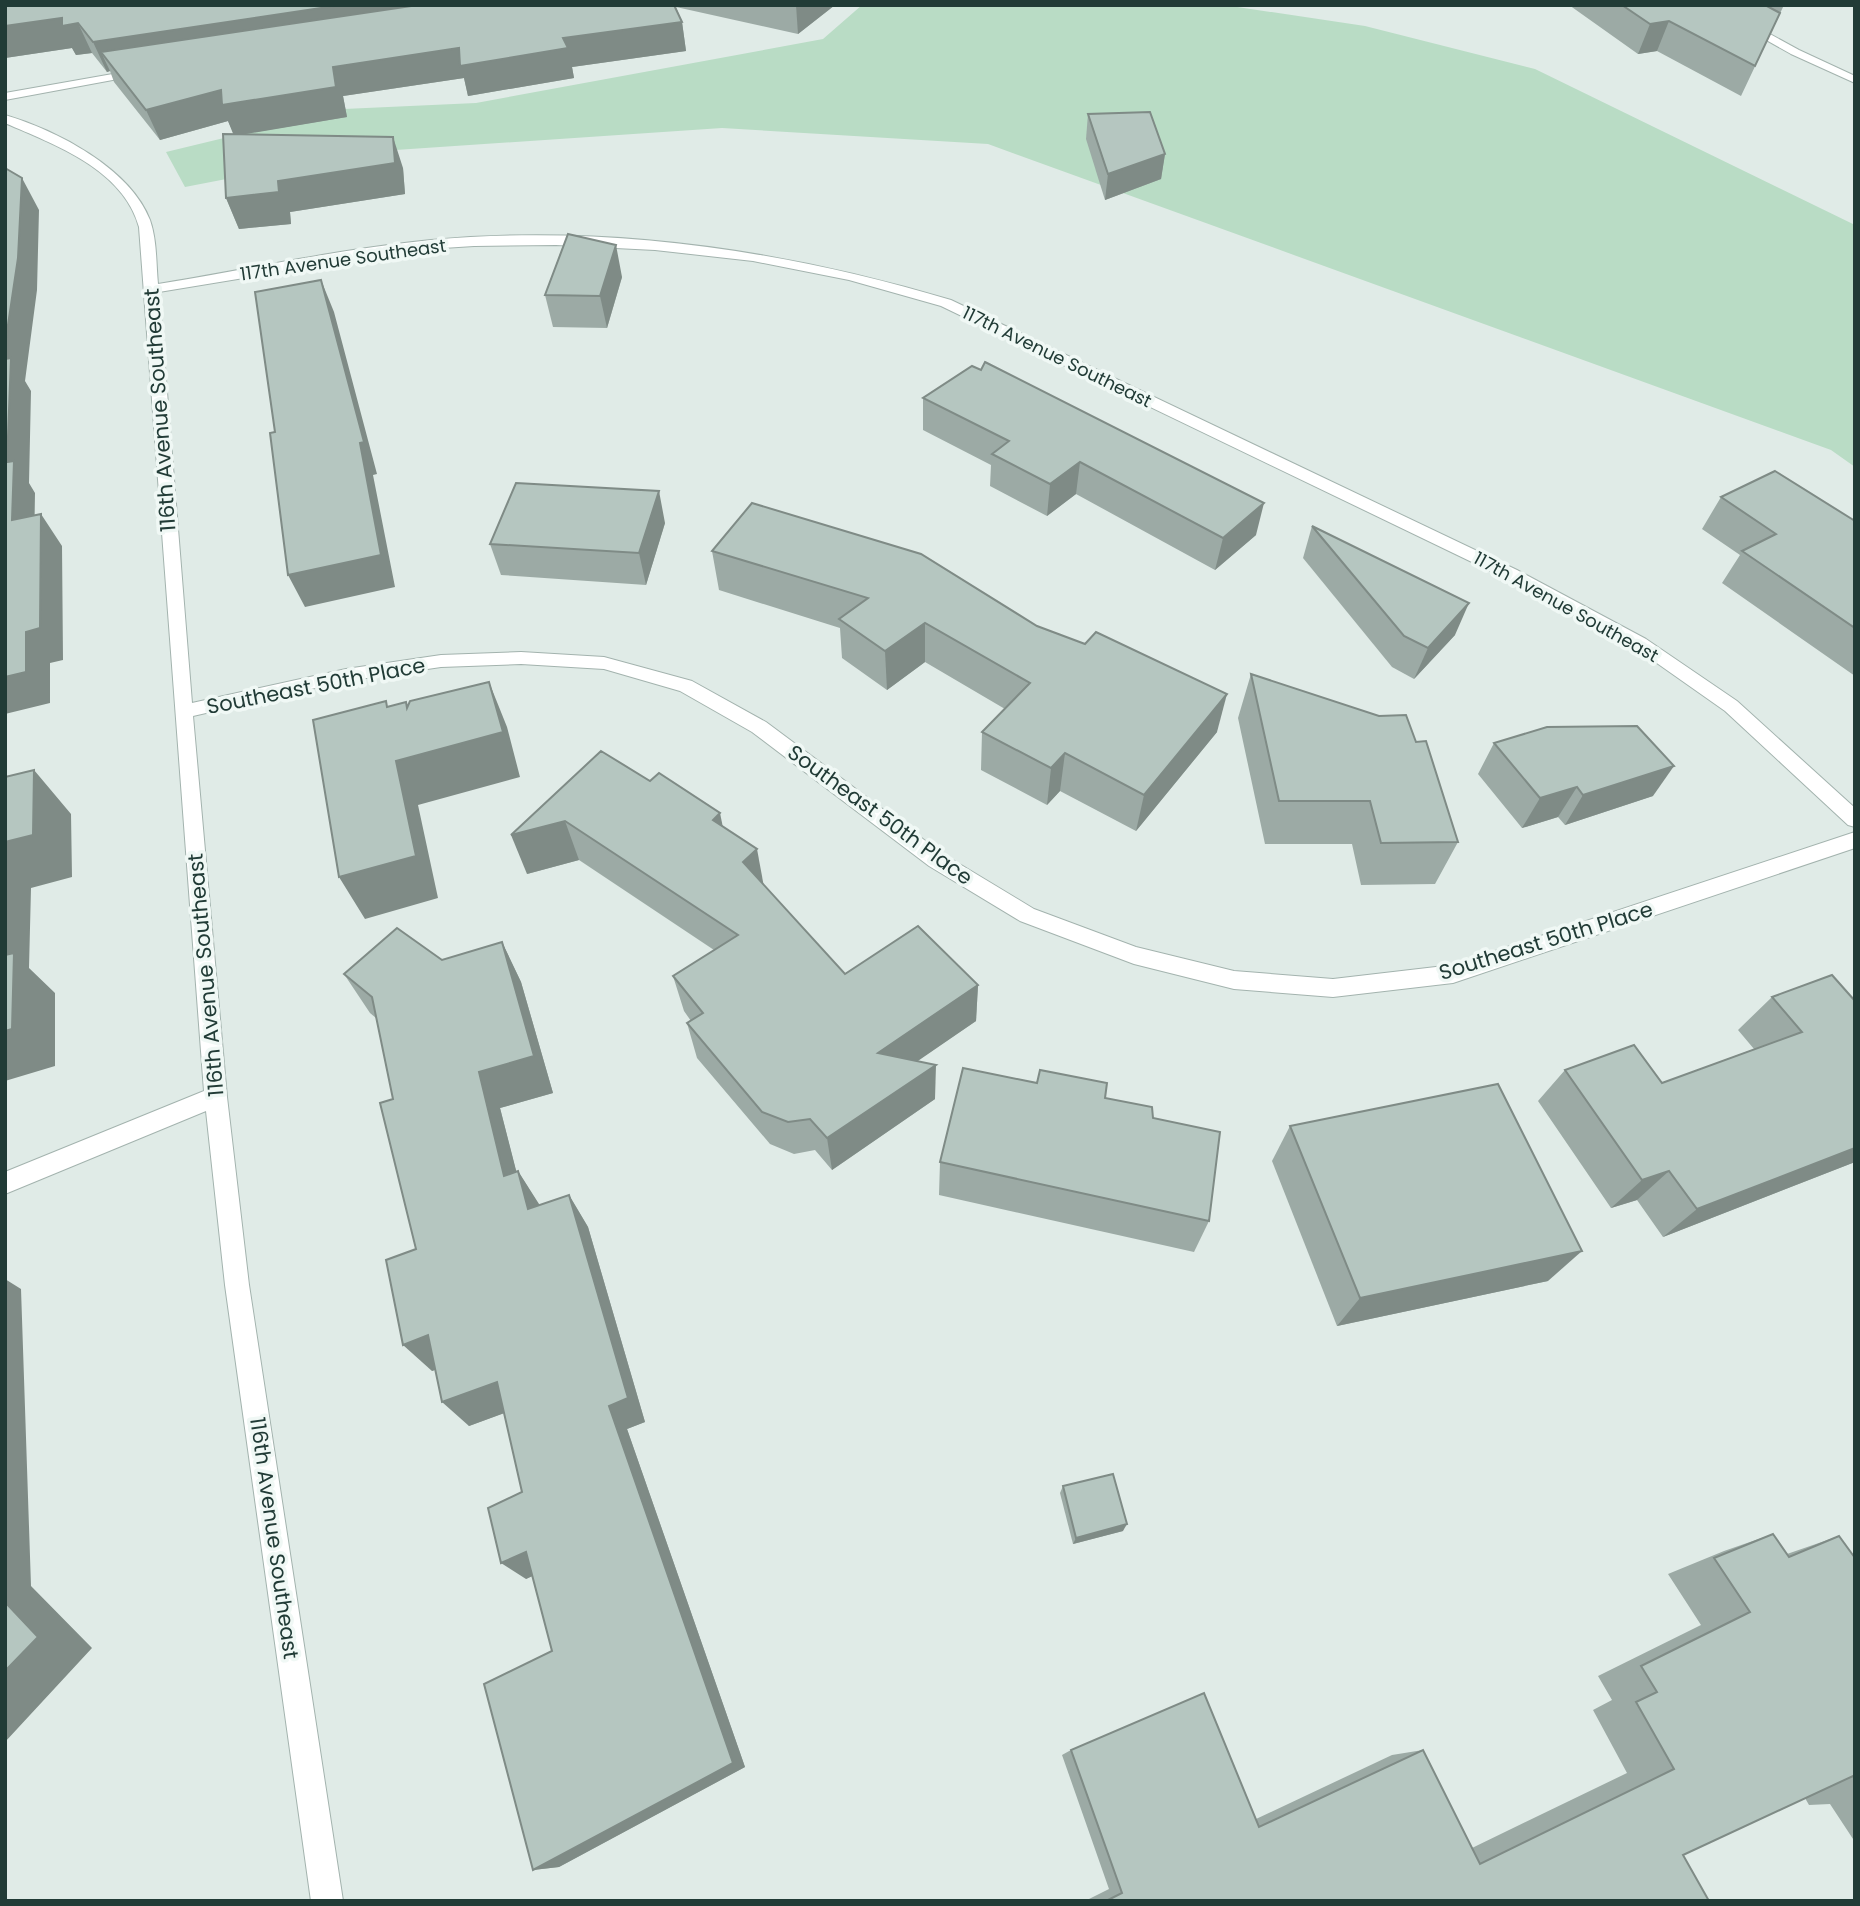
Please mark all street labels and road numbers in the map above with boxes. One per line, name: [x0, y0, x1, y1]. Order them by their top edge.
street label: 117th Avenue Southeast: [238, 233, 447, 286]
street label: 116th Avenue Southeast: [137, 287, 182, 533]
street label: 117th Avenue Southeast: [958, 300, 1156, 413]
street label: 117th Avenue Southeast: [1469, 545, 1663, 668]
street label: Southeast 50th Place: [204, 650, 428, 721]
street label: Southeast 50th Place: [782, 738, 979, 892]
street label: 116th Avenue Southeast: [180, 852, 231, 1098]
street label: Southeast 50th Place: [1435, 894, 1656, 987]
street label: 116th Avenue Southeast: [243, 1415, 306, 1661]

